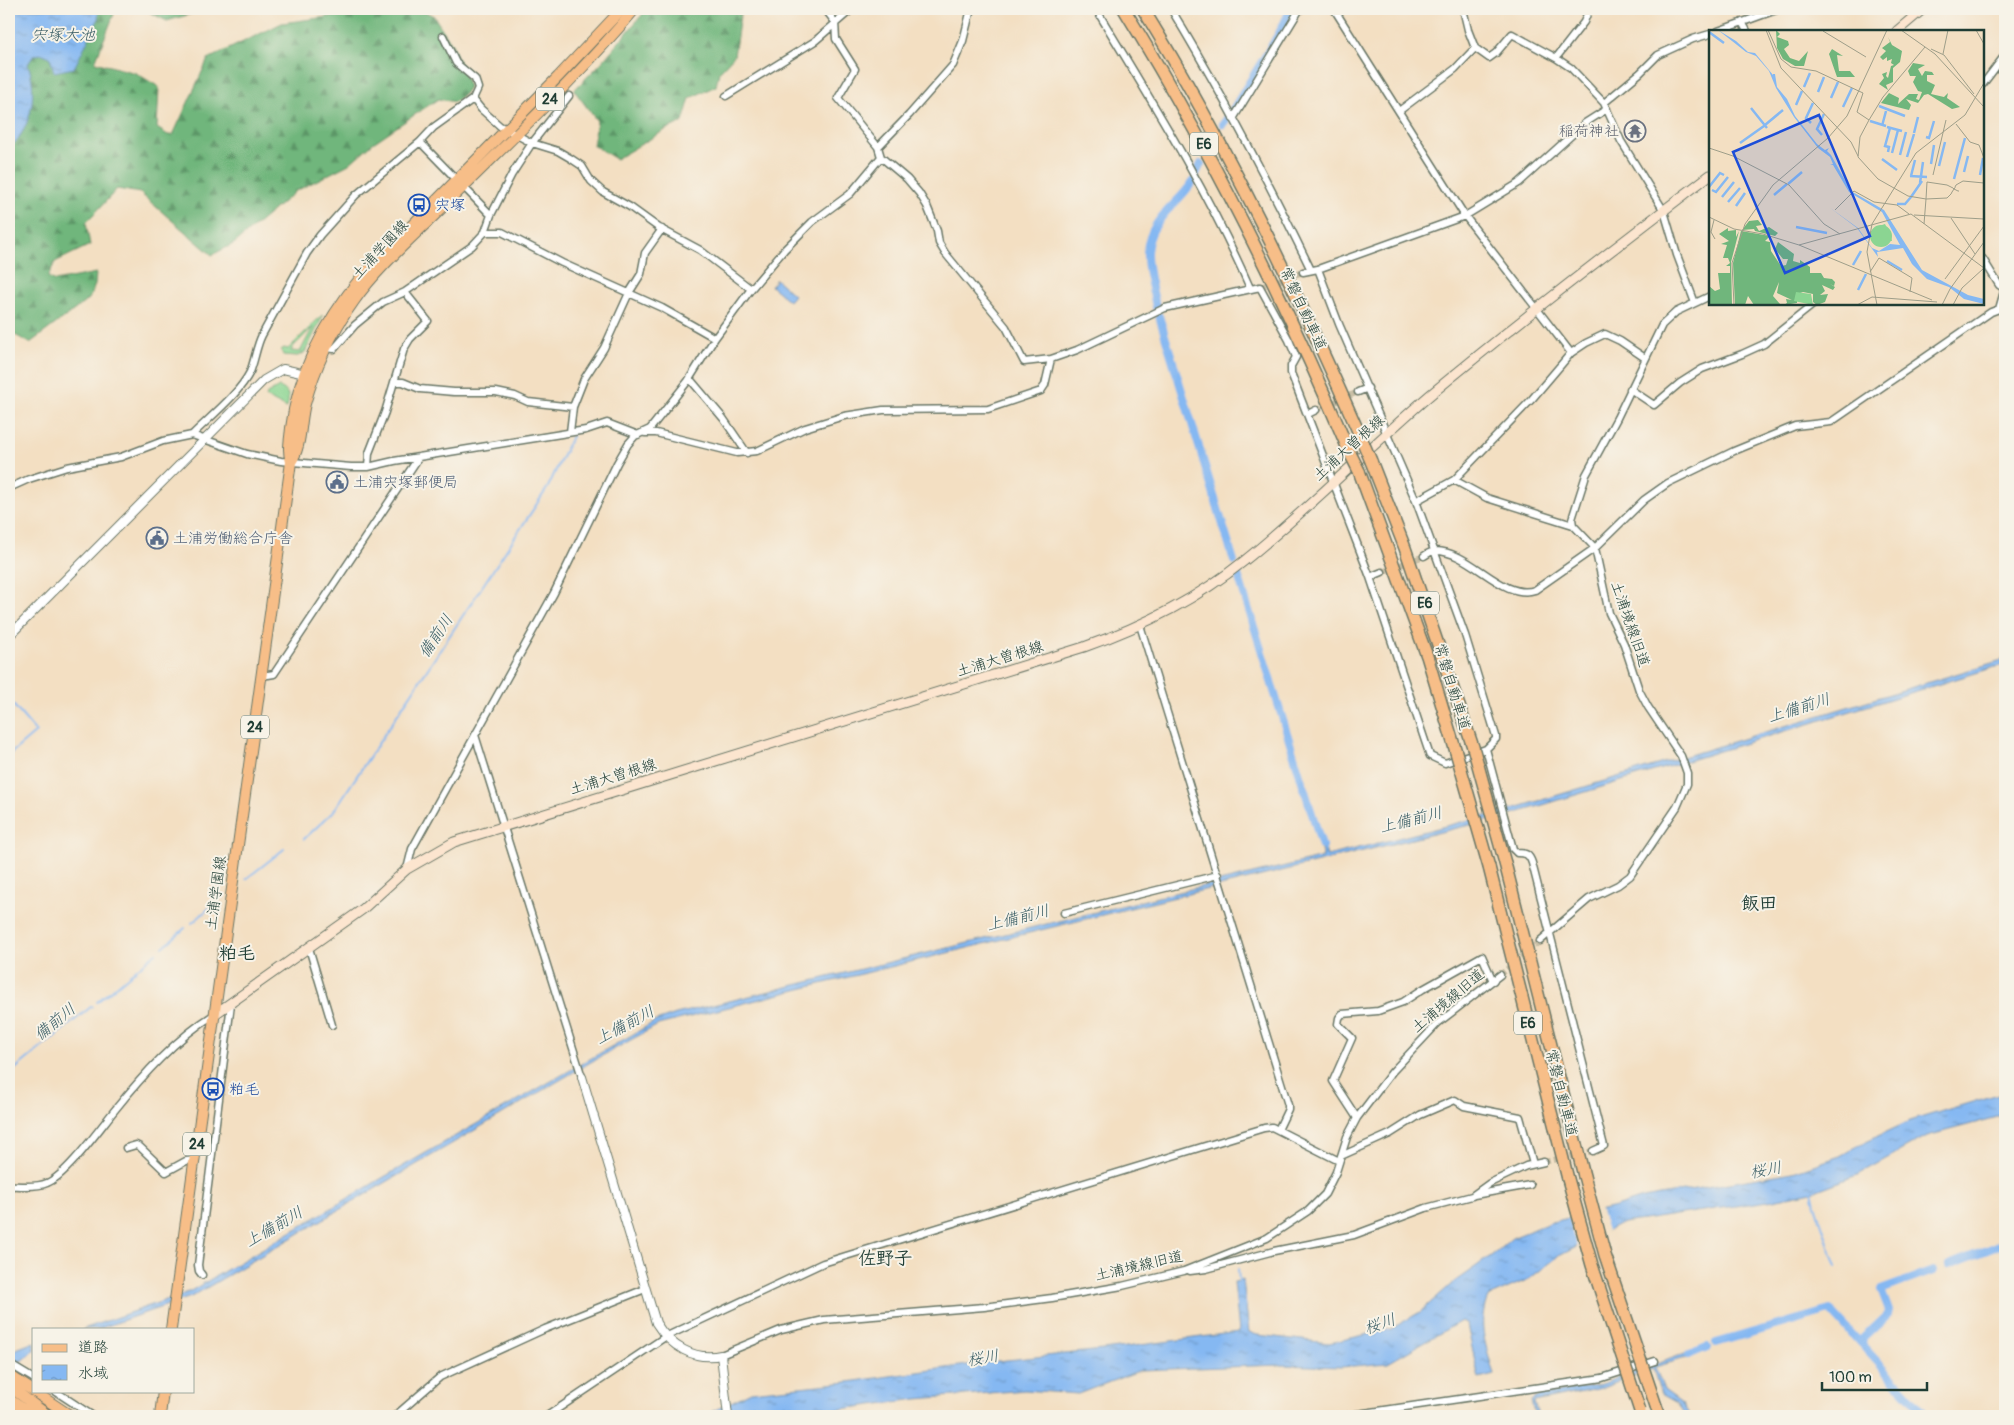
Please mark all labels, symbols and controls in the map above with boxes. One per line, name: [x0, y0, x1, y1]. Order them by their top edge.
water label: 宍塚大池: [31, 25, 96, 45]
inset map: [1709, 30, 1984, 305]
road number: 24: [536, 88, 564, 110]
temple icon: 稲荷神社: [1623, 119, 1647, 143]
place label: 稲荷神社: [1559, 122, 1619, 141]
road number: E6: [1190, 132, 1218, 156]
bus stop icon: 宍塚: [407, 193, 431, 217]
place label: 宍塚: [435, 196, 465, 215]
street label: 土浦学園線: [347, 216, 413, 284]
street label: 常磐自動車道: [1275, 264, 1331, 354]
street label: 土浦大曽根線: [1309, 411, 1389, 485]
public building icon: 土浦宍塚郵便局: [325, 470, 349, 494]
place label: 土浦宍塚郵便局: [353, 473, 458, 492]
public building icon: 土浦労働総合庁舎: [145, 526, 169, 550]
place label: 土浦労働総合庁舎: [173, 529, 293, 548]
street label: 土浦境線旧道: [1606, 578, 1654, 670]
road number: E6: [1411, 592, 1439, 614]
water label: 備前川: [414, 611, 458, 661]
street label: 土浦大曽根線: [954, 637, 1046, 681]
street label: 常磐自動車道: [1430, 641, 1474, 733]
water label: 上備前川: [1765, 689, 1833, 727]
road number: 24: [241, 716, 269, 739]
street label: 土浦大曽根線: [567, 755, 659, 799]
water label: 上備前川: [1378, 803, 1444, 837]
street label: 土浦学園線: [201, 855, 231, 931]
district label: 飯田: [1741, 892, 1777, 915]
water label: 上備前川: [985, 901, 1051, 935]
district label: 粕毛: [219, 942, 255, 965]
street label: 土浦境線旧道: [1407, 965, 1489, 1037]
water label: 備前川: [30, 999, 80, 1045]
water label: 上備前川: [592, 1001, 658, 1049]
road number: E6: [1514, 1011, 1542, 1034]
street label: 常磐自動車道: [1541, 1047, 1581, 1139]
bus stop icon: 粕毛: [201, 1077, 225, 1101]
place label: 粕毛: [229, 1080, 259, 1099]
road number: 24: [183, 1132, 211, 1156]
water label: 桜川: [1748, 1157, 1784, 1183]
water label: 上備前川: [241, 1202, 307, 1252]
district label: 佐野子: [858, 1247, 912, 1270]
street label: 土浦境線旧道: [1093, 1247, 1185, 1285]
water label: 桜川: [1362, 1309, 1398, 1339]
legend: [32, 1328, 195, 1392]
text: 道路: [78, 1338, 108, 1357]
water label: 桜川: [966, 1346, 1000, 1370]
scale bar: [1822, 1360, 1926, 1392]
text: 水域: [78, 1364, 108, 1383]
text: 100 m: [1829, 1368, 1872, 1387]

